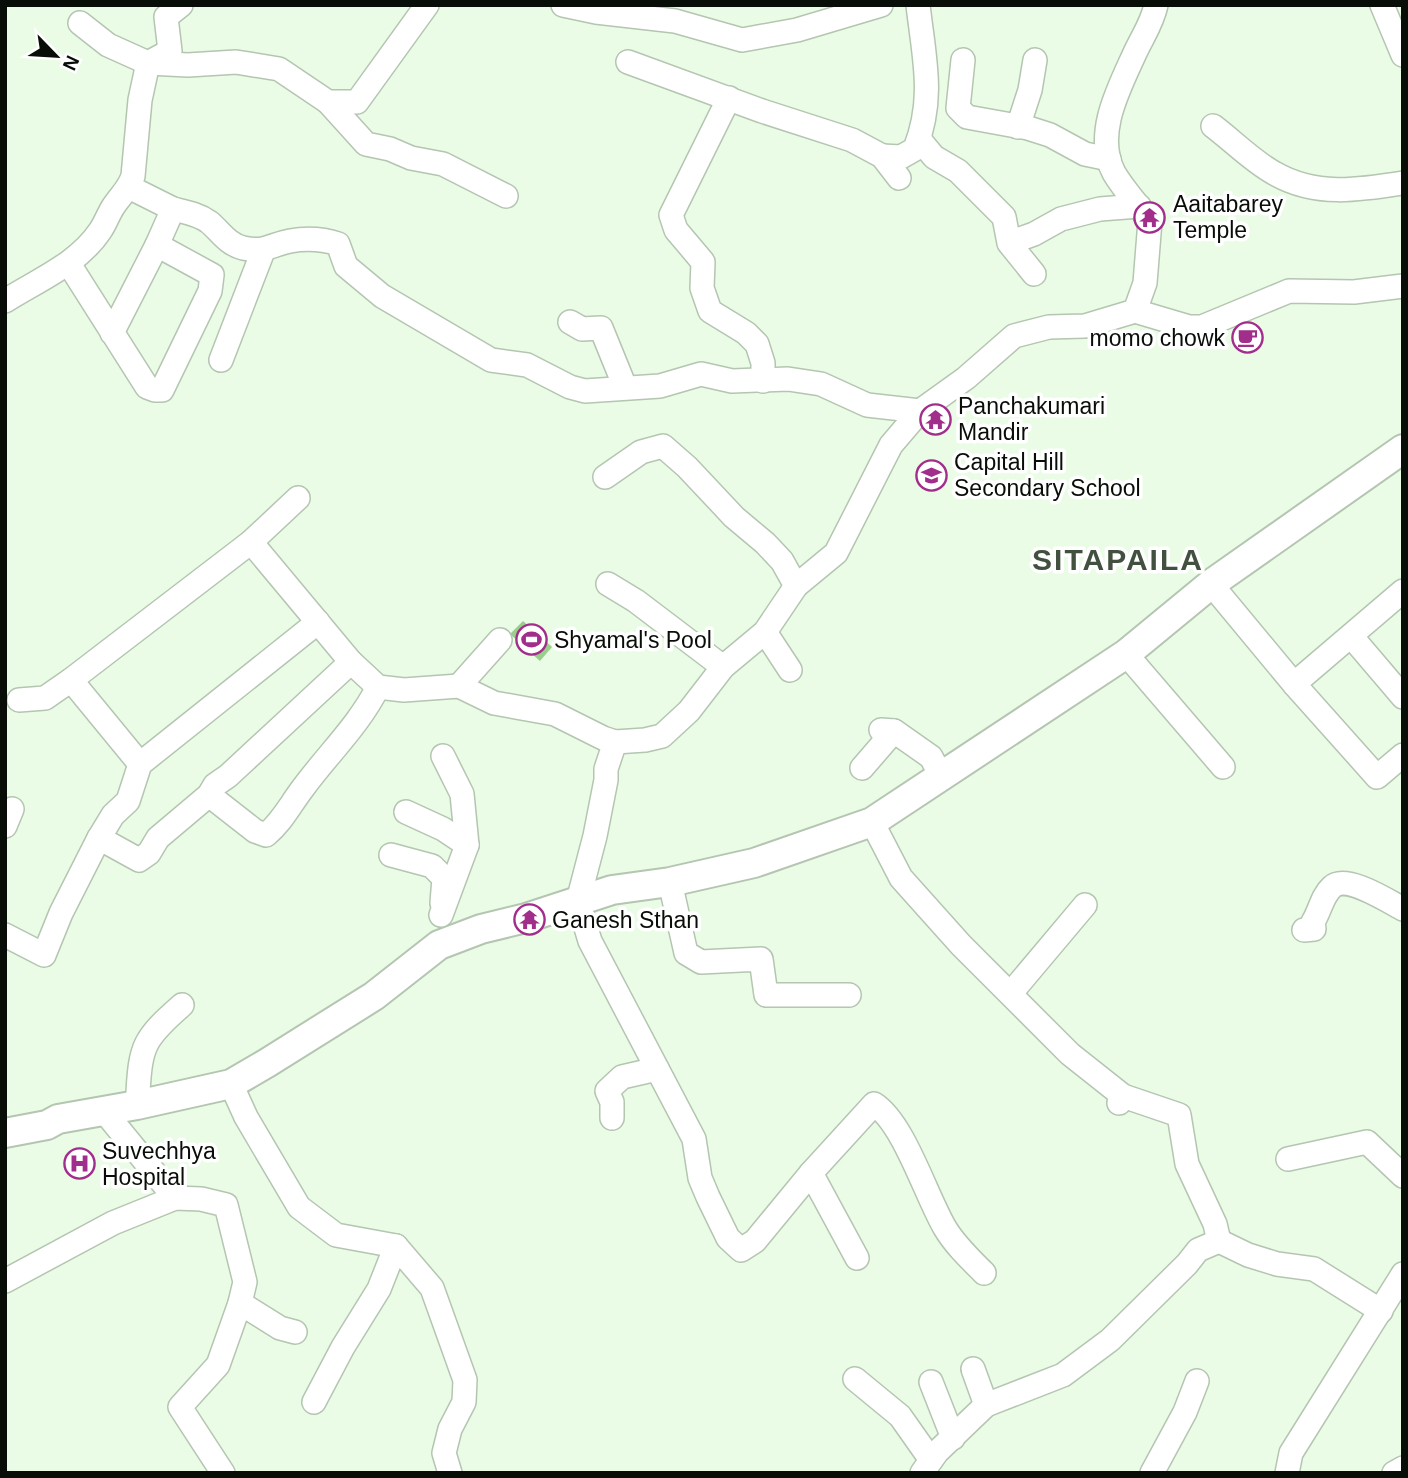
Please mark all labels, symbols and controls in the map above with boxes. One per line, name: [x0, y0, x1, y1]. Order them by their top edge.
north arrow: [21, 21, 91, 91]
text: N: [59, 52, 83, 74]
place label: Aaitabarey Temple: [1173, 191, 1283, 243]
temple icon: Aaitabarey Temple: [1133, 200, 1167, 234]
cafe icon: momo chowk: [1231, 321, 1265, 355]
place label: momo chowk: [1090, 325, 1226, 351]
place label: Panchakumari Mandir: [958, 393, 1105, 445]
temple icon: Panchakumari Mandir: [918, 402, 952, 436]
place label: Capital Hill Secondary School: [954, 449, 1141, 501]
school or university icon: Capital Hill Secondary School: [914, 458, 948, 492]
district label: SITAPAILA: [1032, 543, 1204, 576]
sports icon: Shyamal's Pool: [514, 623, 548, 657]
place label: Shyamal's Pool: [554, 627, 712, 653]
temple icon: Ganesh Sthan: [512, 903, 546, 937]
place label: Ganesh Sthan: [552, 907, 699, 933]
place label: Suvechhya Hospital: [102, 1138, 216, 1190]
hospital icon: Suvechhya Hospital: [62, 1147, 96, 1181]

